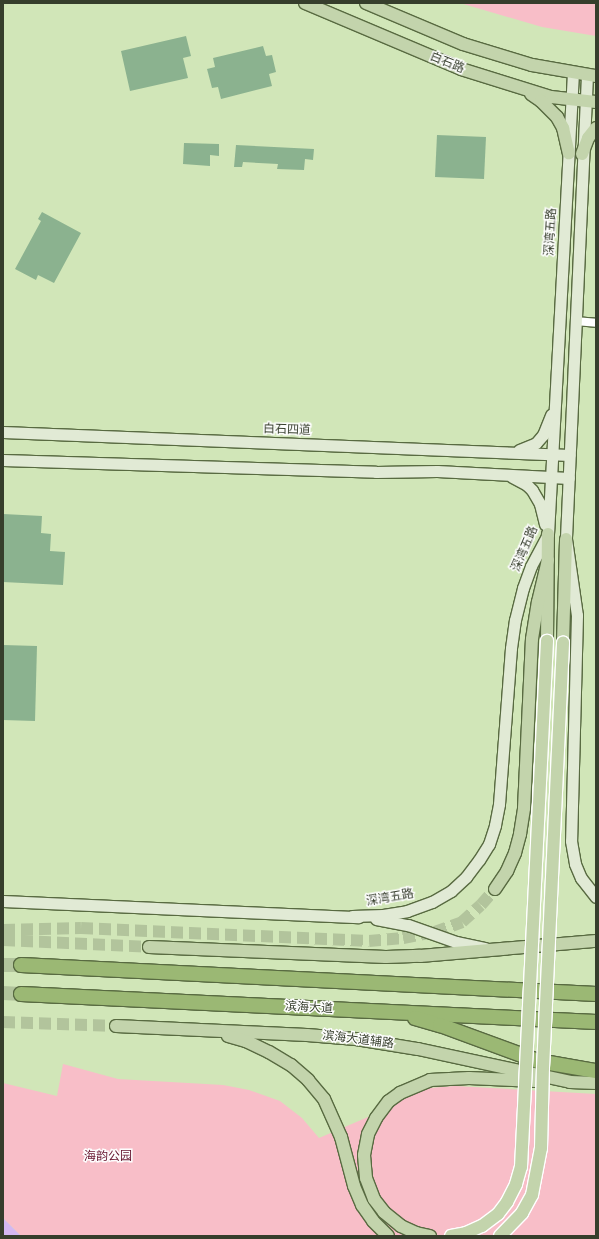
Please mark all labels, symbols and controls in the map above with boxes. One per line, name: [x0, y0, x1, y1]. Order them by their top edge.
street label: 白石路: [428, 50, 466, 76]
street label: 深湾五路: [543, 208, 559, 256]
street label: 白石四道: [263, 422, 311, 438]
street label: 深湾五路: [509, 524, 541, 574]
street label: 深湾五路: [365, 887, 415, 909]
street label: 滨海大道: [285, 1000, 333, 1016]
street label: 滨海大道辅路: [321, 1028, 395, 1052]
park label: 海韵公园: [84, 1150, 132, 1164]

